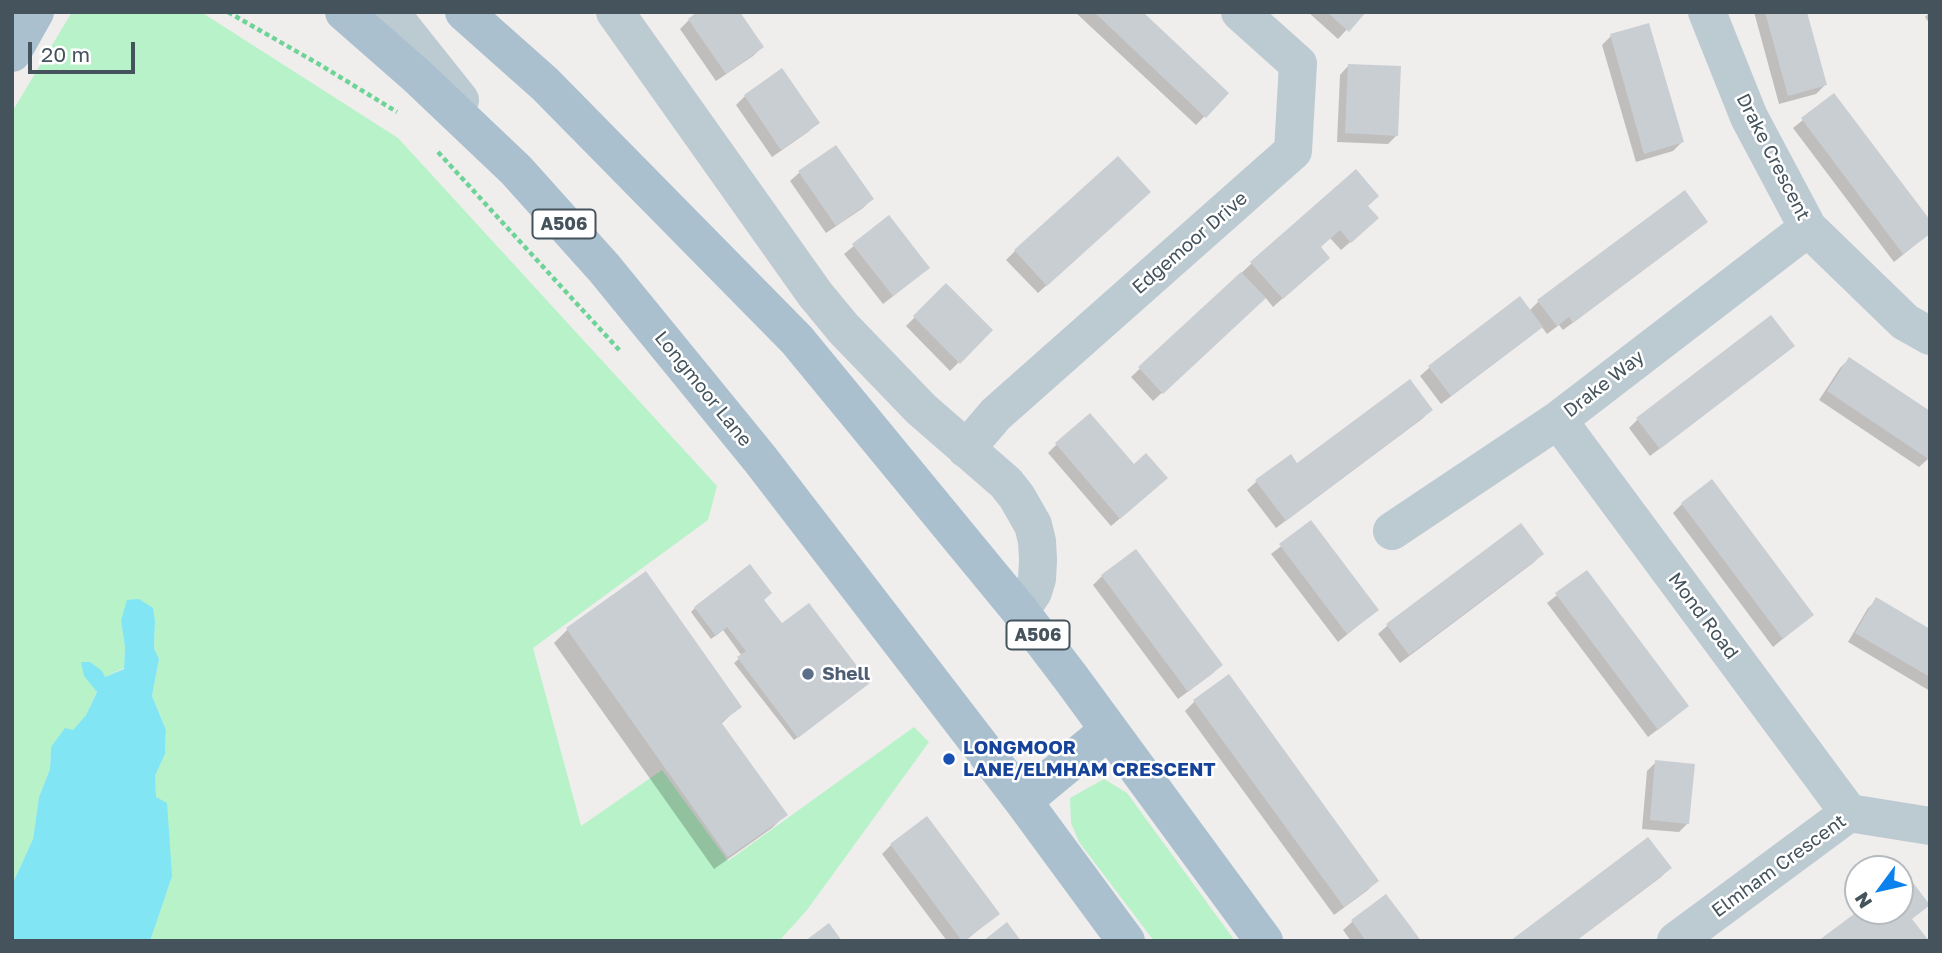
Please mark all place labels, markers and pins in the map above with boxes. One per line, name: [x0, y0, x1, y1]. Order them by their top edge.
place label: Shell: [822, 663, 870, 685]
marker: Shell: [800, 666, 816, 682]
place label: LONGMOOR LANE/ELMHAM CRESCENT: [963, 737, 1216, 781]
marker: LONGMOOR LANE/ELMHAM CRESCENT: [941, 751, 957, 767]

